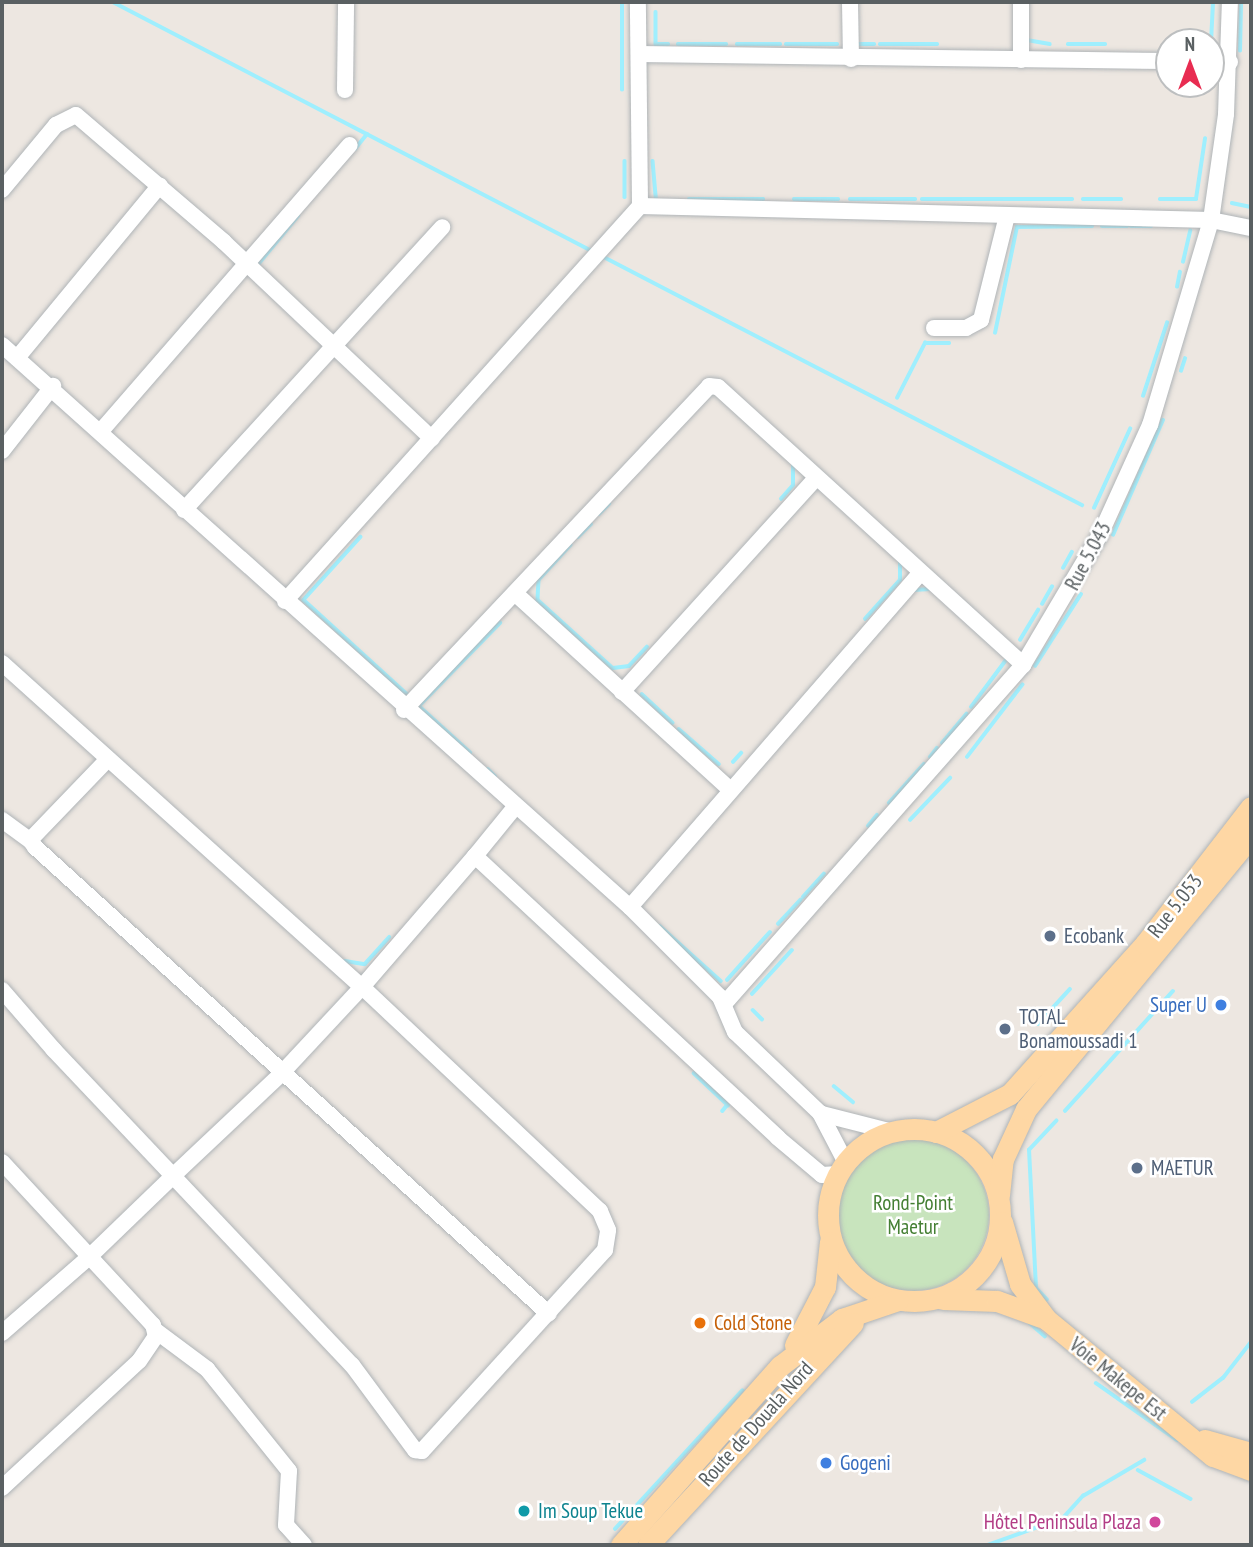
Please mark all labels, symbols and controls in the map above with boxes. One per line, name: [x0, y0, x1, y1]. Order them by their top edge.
north arrow: [1155, 28, 1225, 98]
text: N: [1185, 32, 1195, 56]
street label: Rue 5.043: [1060, 517, 1116, 595]
street label: Rue 5.053: [1142, 869, 1208, 943]
place label: Ecobank: [1064, 923, 1124, 949]
marker: Ecobank: [1042, 928, 1058, 944]
place label: Super U: [1150, 992, 1207, 1018]
marker: Super U: [1213, 997, 1229, 1013]
place label: TOTAL Bonamoussadi 1: [1019, 1004, 1138, 1054]
marker: TOTAL Bonamoussadi 1: [997, 1021, 1013, 1037]
place label: MAETUR: [1151, 1155, 1214, 1181]
marker: MAETUR: [1129, 1160, 1145, 1176]
park label: Rond-Point Maetur: [873, 1190, 953, 1240]
place label: Cold Stone: [714, 1310, 792, 1336]
marker: Cold Stone: [692, 1315, 708, 1331]
street label: Voie Makepe Est: [1064, 1332, 1172, 1426]
street label: Route de Douala Nord: [693, 1357, 819, 1491]
place label: Gogeni: [840, 1450, 891, 1476]
marker: Gogeni: [818, 1455, 834, 1471]
place label: Im Soup Tekue: [538, 1498, 644, 1524]
marker: Im Soup Tekue: [516, 1503, 532, 1519]
place label: Hôtel Peninsula Plaza: [984, 1509, 1141, 1535]
marker: Hôtel Peninsula Plaza: [1147, 1514, 1163, 1530]

